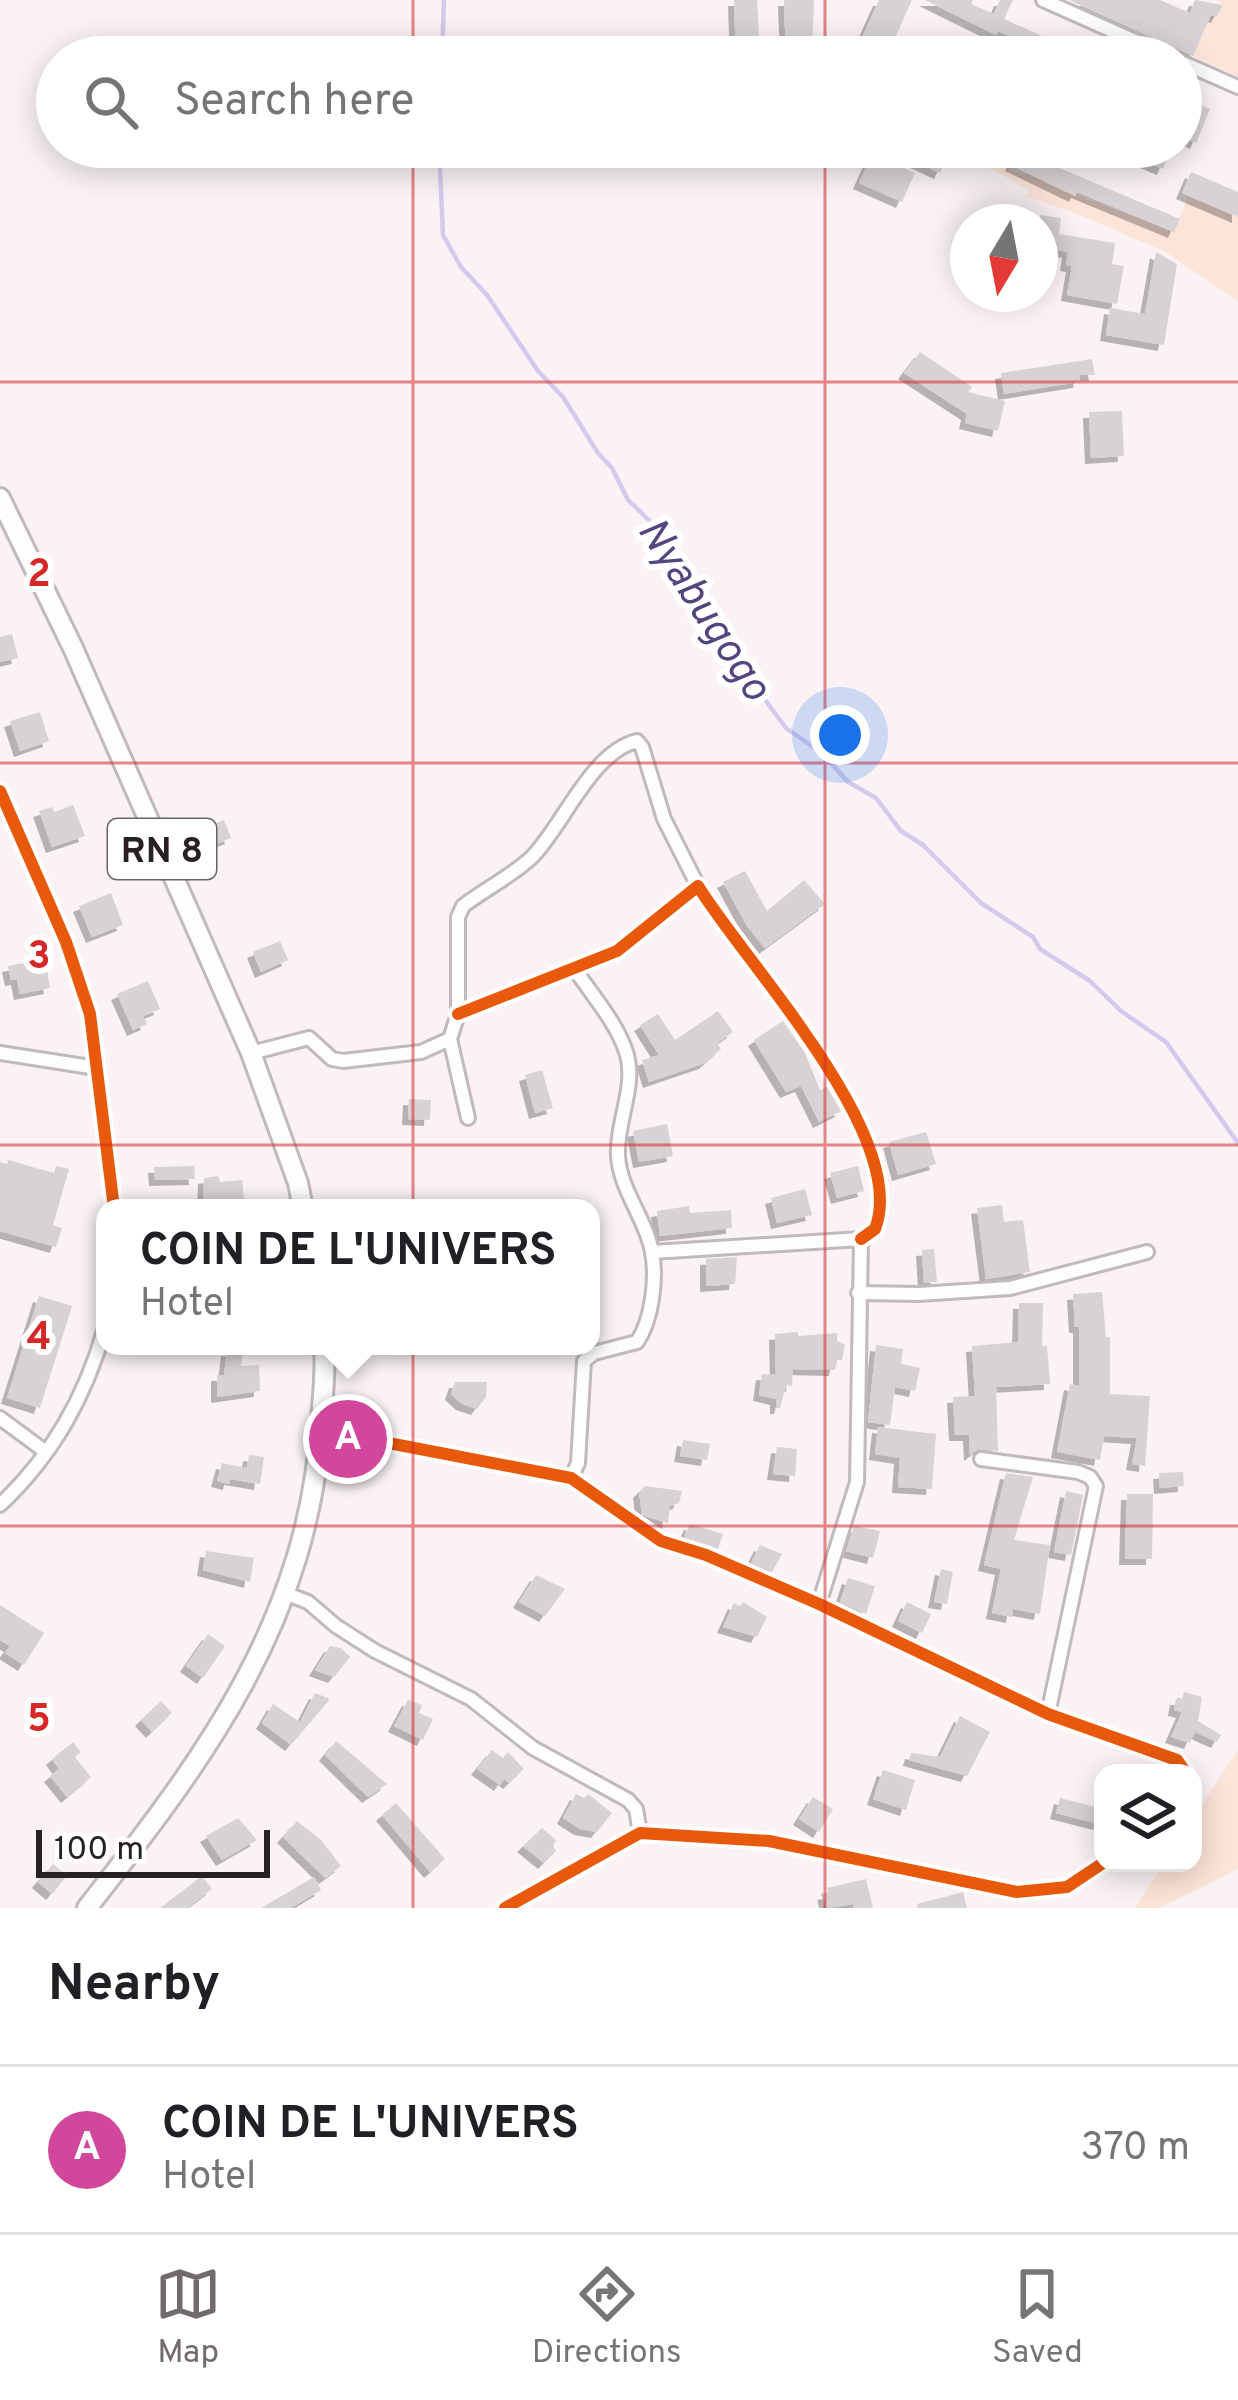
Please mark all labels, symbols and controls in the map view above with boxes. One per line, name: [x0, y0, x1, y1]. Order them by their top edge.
search box: [36, 36, 1202, 168]
icon: search: [78, 69, 144, 135]
text: Search here: [174, 74, 414, 131]
north arrow: [950, 204, 1058, 312]
water label: Nyabugogo: [624, 509, 781, 712]
text: 2: [27, 552, 51, 601]
your location: [810, 705, 870, 765]
road number: RN 8: [108, 819, 216, 879]
text: 3: [27, 934, 51, 983]
popup: [96, 1199, 600, 1355]
text: COIN DE L'UNIVERS: [140, 1224, 556, 1281]
text: Hotel: [140, 1281, 234, 1330]
text: 4: [26, 1315, 52, 1364]
pin: A: [309, 1394, 387, 1484]
text: 5: [27, 1697, 51, 1746]
map controls: [1094, 1764, 1202, 1872]
button: layers: [1094, 1764, 1202, 1872]
scale bar: [36, 1824, 270, 1877]
text: 100 m: [54, 1830, 144, 1872]
text: Nearby: [48, 1954, 220, 2019]
text: COIN DE L'UNIVERS: [162, 2097, 579, 2154]
text: A: [73, 2125, 101, 2174]
text: 370 m: [1080, 2125, 1190, 2174]
text: Hotel: [162, 2154, 256, 2203]
tab: Map: [155, 2261, 221, 2375]
tab: Directions: [532, 2261, 682, 2375]
tab: Saved: [992, 2261, 1083, 2375]

